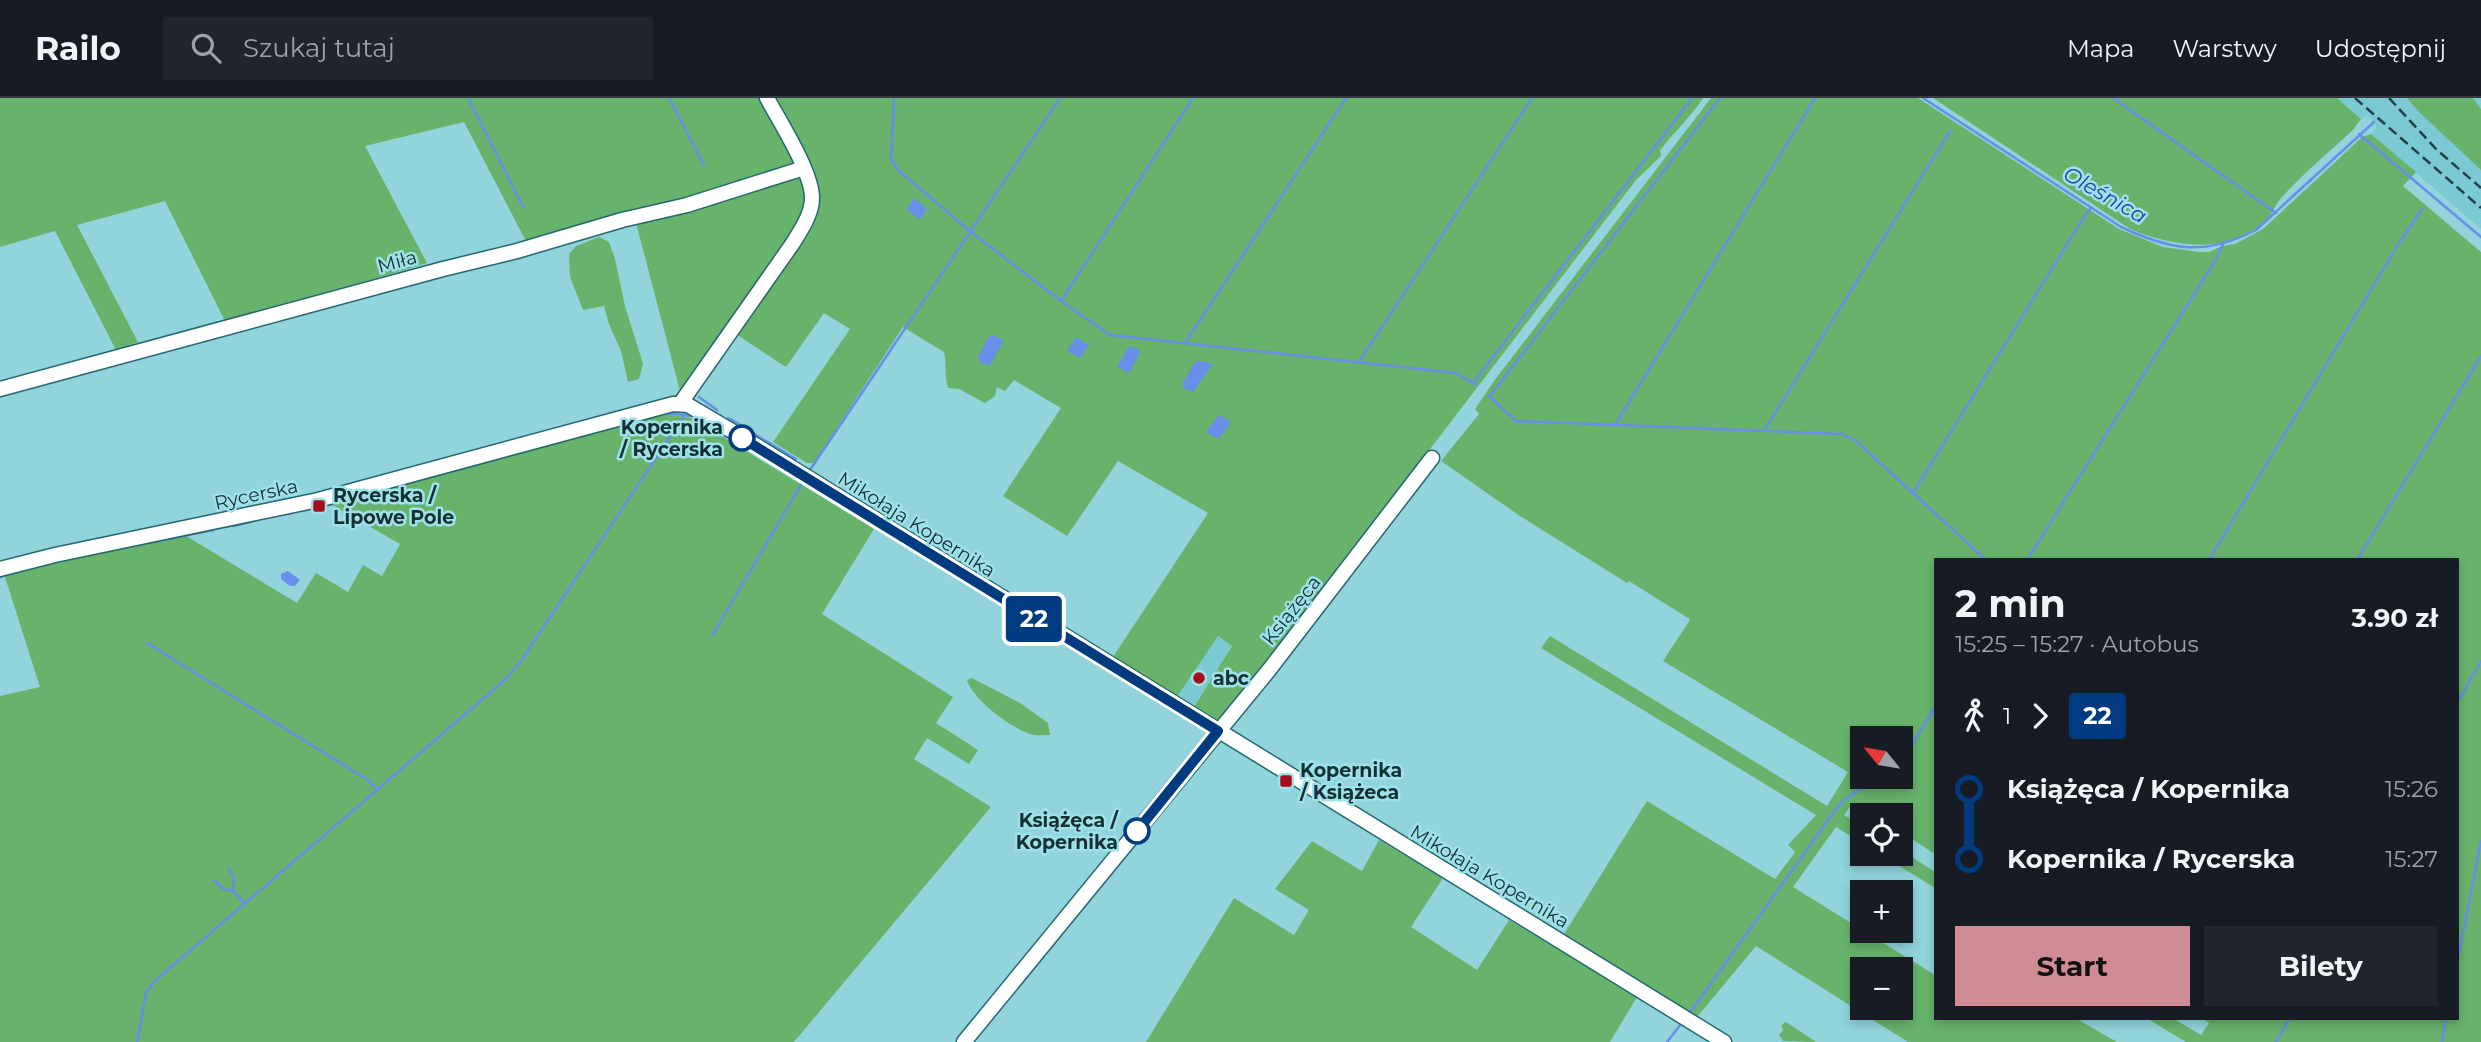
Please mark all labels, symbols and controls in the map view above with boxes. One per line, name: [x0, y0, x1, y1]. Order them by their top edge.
search box: [163, 17, 653, 80]
text: Railo: [35, 28, 121, 68]
icon: search: [187, 29, 225, 67]
text: Szukaj tutaj: [243, 32, 395, 64]
text: Mapa: [2067, 34, 2134, 63]
text: Warstwy: [2172, 34, 2277, 63]
text: Udostępnij: [2315, 34, 2446, 63]
water label: Oleśnica: [2059, 161, 2151, 228]
street label: Miła: [375, 245, 419, 278]
place label: Kopernika / Rycerska: [619, 416, 723, 461]
marker: Kopernika / Rycerska: [729, 425, 755, 451]
street label: Mikołaja Kopernika: [834, 467, 1000, 582]
street label: Rycerska: [212, 474, 300, 515]
place label: Rycerska / Lipowe Pole: [333, 484, 454, 529]
marker: Rycerska / Lipowe Pole: [311, 498, 327, 514]
street label: Książęca: [1257, 571, 1326, 650]
text: 2 min: [1955, 580, 2066, 627]
line badge: 22: [1002, 596, 1066, 642]
text: 3.90 zł: [2352, 602, 2438, 634]
text: 22: [1020, 604, 1048, 633]
text: 15:25 – 15:27 · Autobus: [1955, 630, 2199, 658]
place label: abc: [1213, 667, 1249, 690]
marker: abc: [1191, 670, 1207, 686]
icon: walk: [1955, 697, 1993, 735]
icon: forward: [2021, 697, 2059, 735]
text: 22: [2083, 701, 2112, 730]
text: 1: [2003, 702, 2011, 730]
north arrow: [1850, 726, 1913, 789]
map controls: [1850, 726, 1913, 1020]
place label: Kopernika / Książeca: [1299, 759, 1402, 804]
marker: Kopernika / Książeca: [1278, 773, 1294, 789]
text: Książęca / Kopernika: [2007, 773, 2290, 805]
text: 15:26: [2385, 775, 2438, 803]
button: locate: [1850, 803, 1913, 866]
place label: Książęca / Kopernika: [1016, 809, 1120, 854]
marker: Książęca / Kopernika: [1124, 818, 1150, 844]
street label: Mikołaja Kopernika: [1406, 820, 1573, 933]
text: Kopernika / Rycerska: [2007, 843, 2295, 875]
text: 15:27: [2385, 845, 2438, 873]
button: +: [1850, 880, 1913, 943]
button: Start: [1955, 926, 2190, 1006]
button: Bilety: [2204, 926, 2438, 1006]
button: −: [1850, 957, 1913, 1020]

